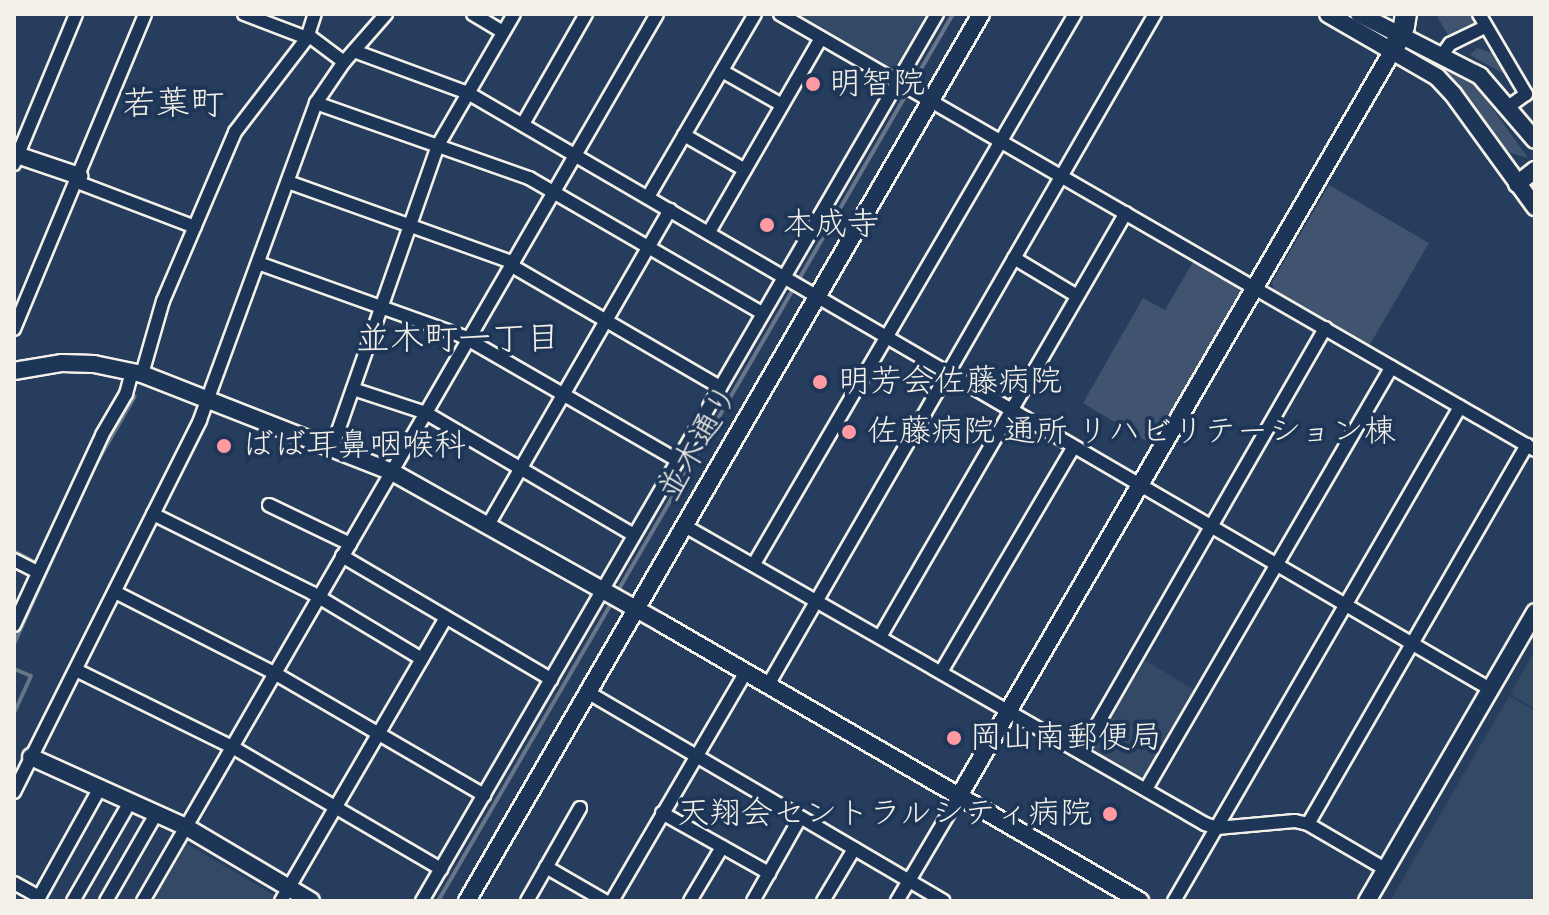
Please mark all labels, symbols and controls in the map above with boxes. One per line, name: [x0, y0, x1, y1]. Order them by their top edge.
place label: 明智院: [829, 65, 925, 103]
marker: 明智院: [804, 75, 822, 93]
district label: 若葉町: [122, 85, 224, 125]
place label: 本成寺: [783, 206, 879, 244]
marker: 本成寺: [758, 216, 776, 234]
district label: 並木町一丁目: [356, 320, 560, 360]
place label: 明芳会佐藤病院: [838, 363, 1062, 401]
marker: 明芳会佐藤病院: [809, 371, 831, 393]
street label: 並木通り: [650, 378, 748, 508]
place label: 佐藤病院 通所 リハビリテーション棟: [867, 413, 1396, 451]
marker: 佐藤病院 通所 リハビリテーション棟: [838, 421, 860, 443]
place label: ばば耳鼻咽喉科: [242, 427, 466, 465]
marker: ばば耳鼻咽喉科: [213, 435, 235, 457]
place label: 岡山南郵便局: [970, 719, 1162, 757]
marker: 岡山南郵便局: [945, 729, 963, 747]
place label: 天翔会セントラルシティ病院: [676, 795, 1092, 833]
marker: 天翔会セントラルシティ病院: [1099, 803, 1121, 825]

